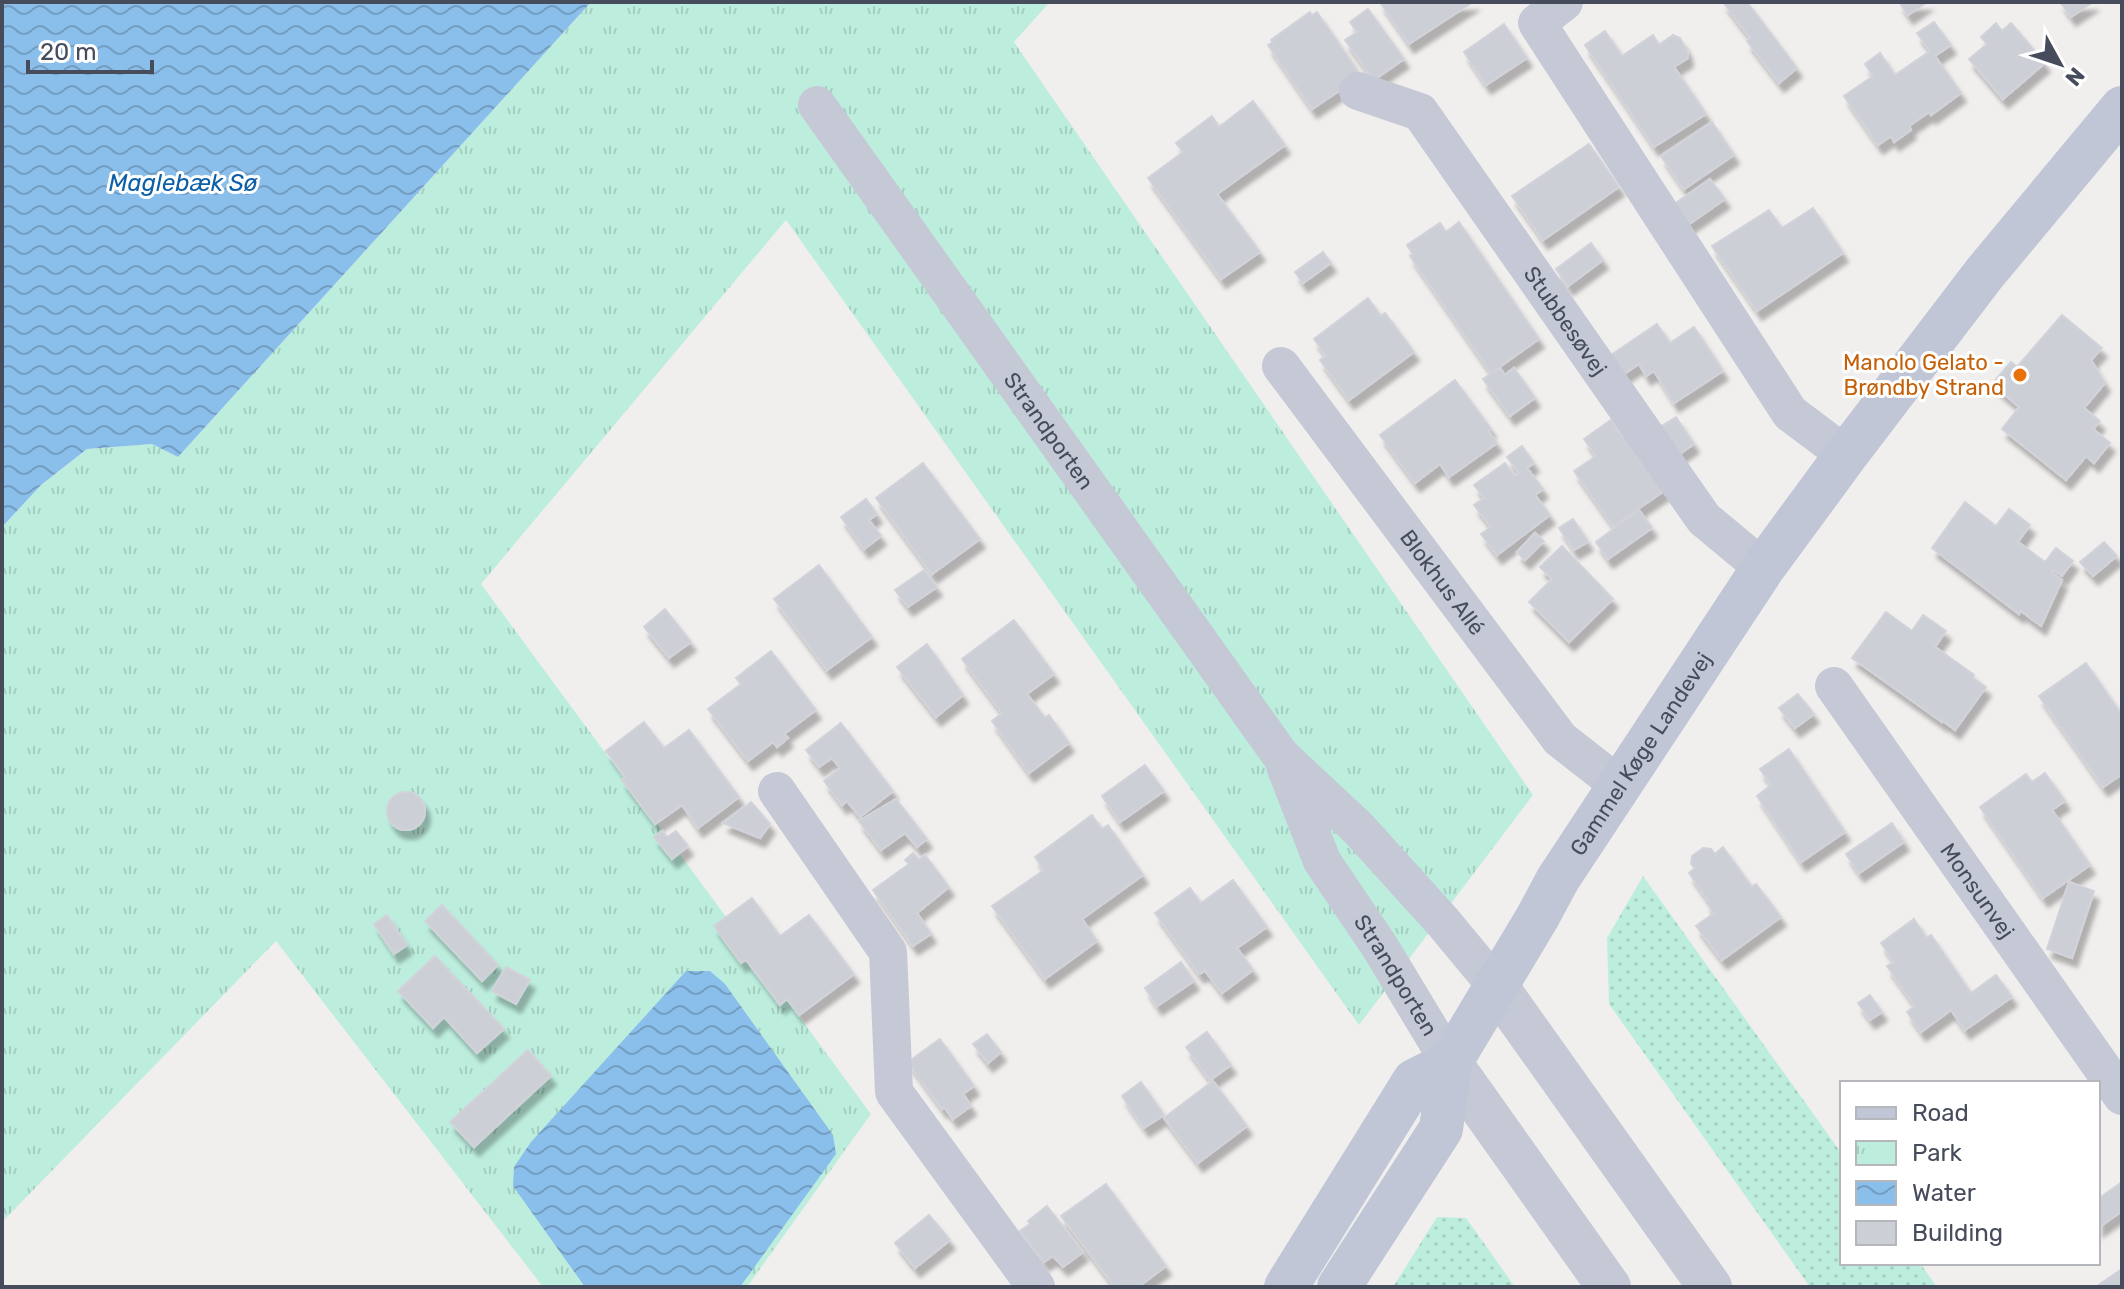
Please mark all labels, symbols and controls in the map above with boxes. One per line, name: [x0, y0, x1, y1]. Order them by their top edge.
scale bar: [28, 24, 152, 74]
north arrow: [2020, 24, 2100, 104]
text: 20 m: [40, 38, 97, 66]
text: N: [2060, 62, 2090, 91]
water label: Maglebæk Sø: [108, 169, 258, 197]
street label: Stubbesøvej: [1518, 261, 1613, 381]
place label: Manolo Gelato - Brøndby Strand: [1843, 349, 2004, 401]
marker: Manolo Gelato - Brøndby Strand: [2011, 366, 2029, 384]
street label: Strandporten: [998, 367, 1100, 495]
street label: Blokhus Allé: [1395, 524, 1491, 640]
street label: Gammel Køge Landevej: [1564, 647, 1717, 861]
street label: Monsunvej: [1935, 838, 2021, 944]
street label: Strandporten: [1348, 909, 1444, 1041]
legend: [1840, 1081, 2100, 1265]
text: Road: [1912, 1099, 1969, 1127]
text: Park: [1912, 1139, 1963, 1167]
text: Water: [1912, 1179, 1976, 1207]
text: Building: [1912, 1219, 2003, 1247]

